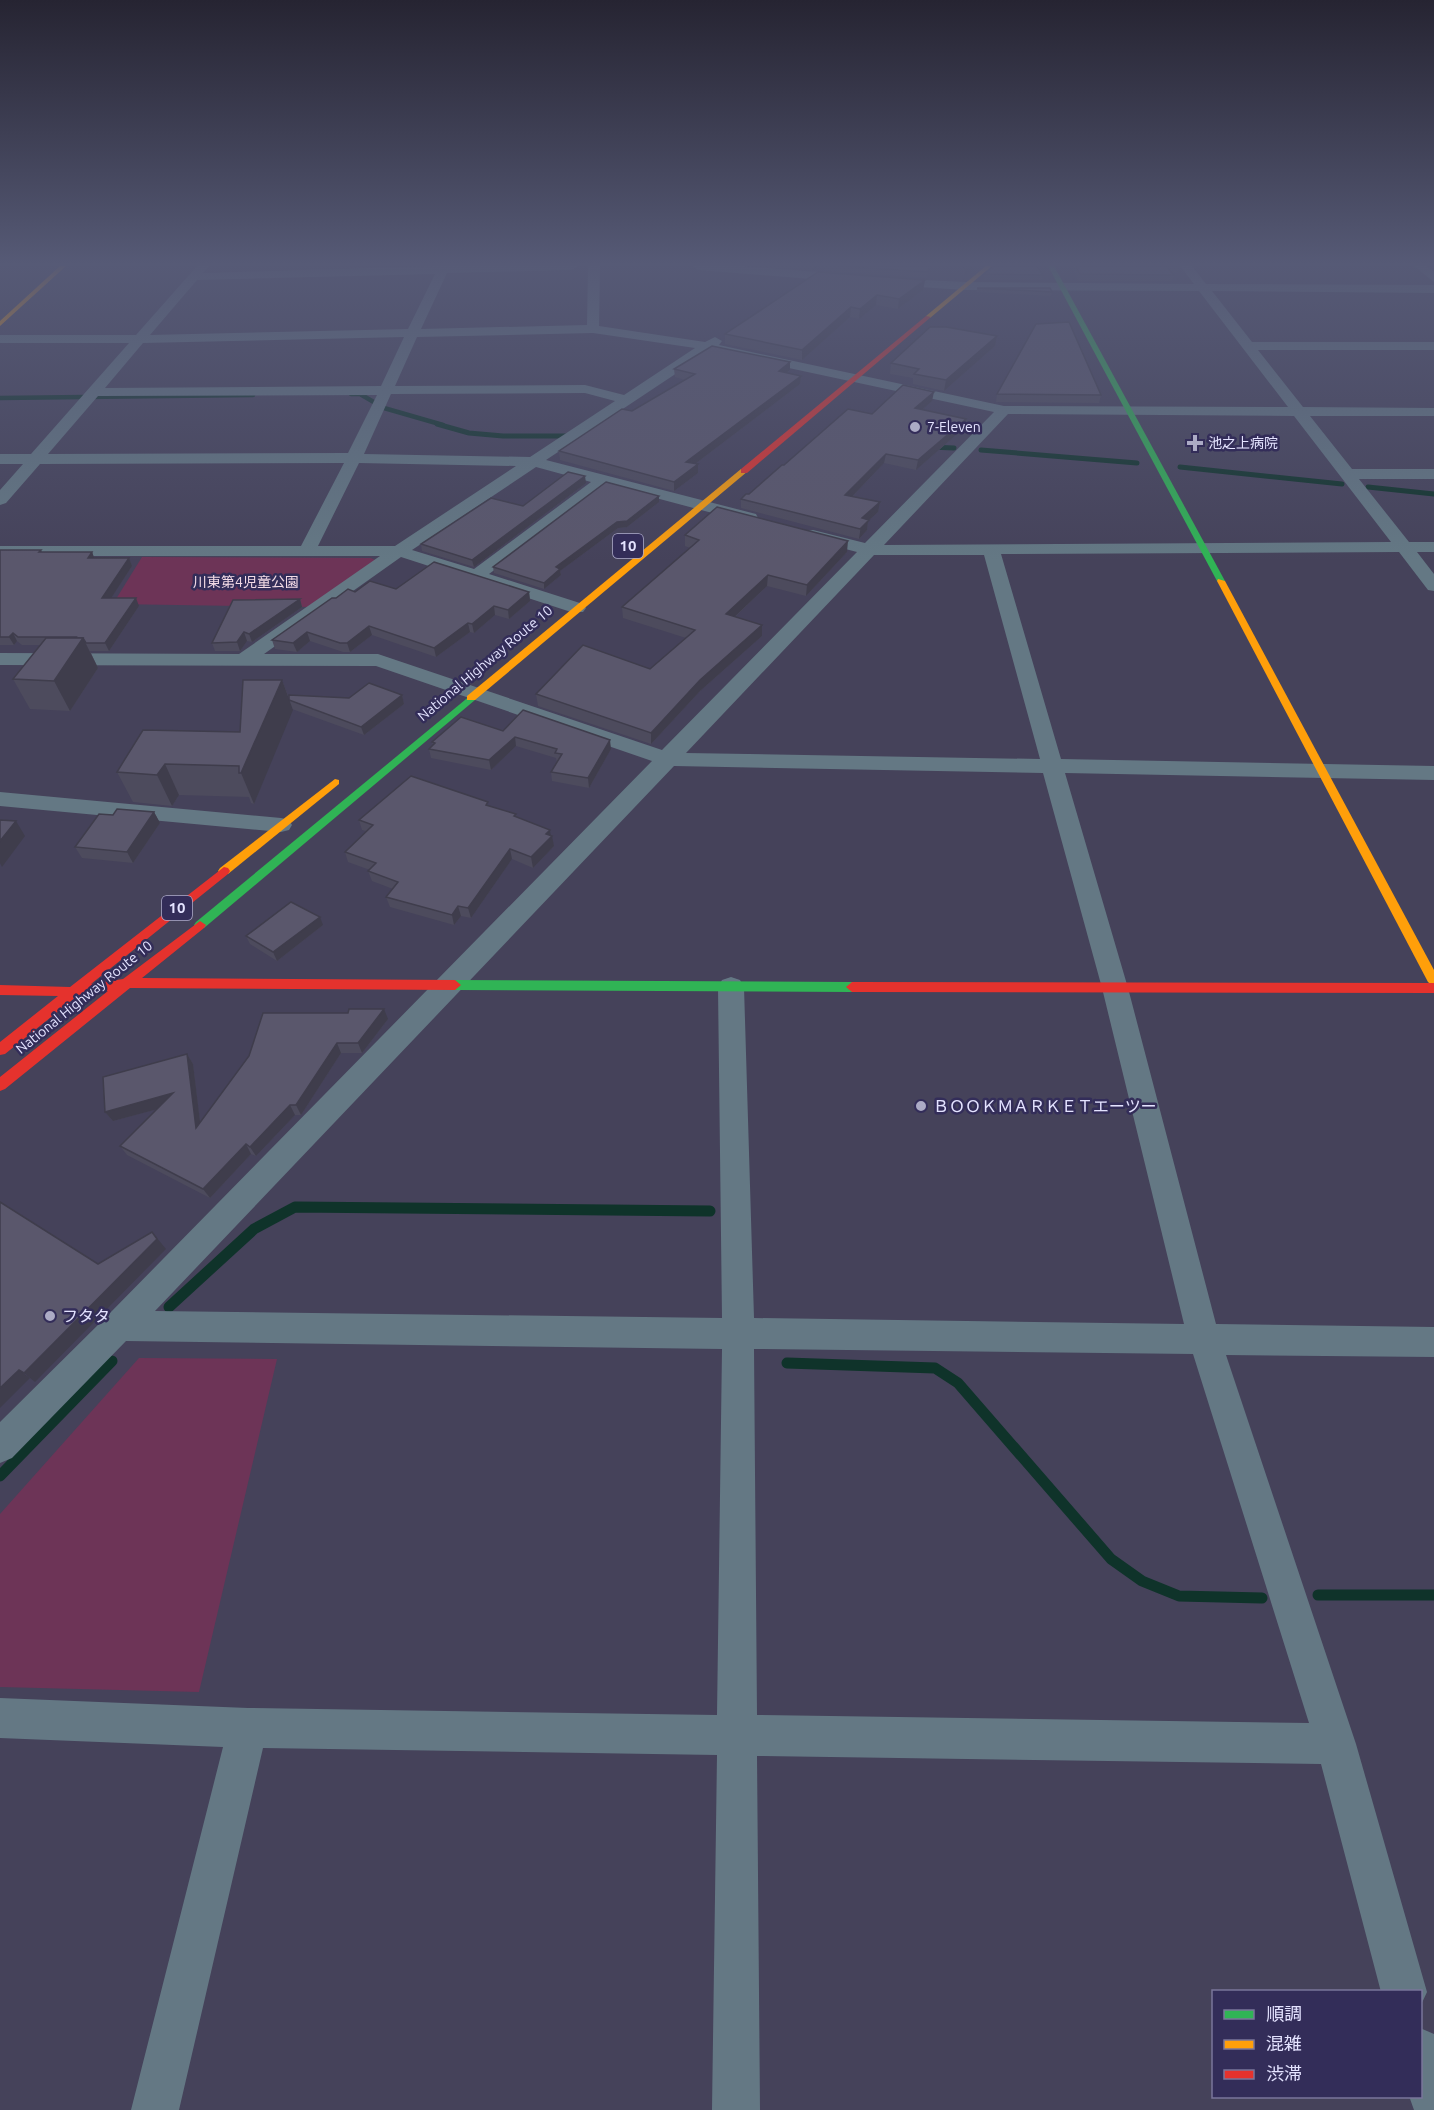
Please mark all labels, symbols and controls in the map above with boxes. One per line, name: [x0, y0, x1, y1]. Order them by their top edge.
place label: 7-Eleven: [927, 419, 981, 435]
marker: 7-Eleven: [908, 420, 922, 434]
marker: 池之上病院: [1186, 434, 1204, 452]
place label: 池之上病院: [1208, 435, 1278, 451]
road number: 10: [613, 534, 643, 558]
park label: 川東第4児童公園: [193, 574, 299, 590]
street label: National Highway Route 10: [415, 602, 556, 724]
road number: 10: [162, 896, 192, 920]
street label: National Highway Route 10: [13, 937, 155, 1057]
place label: ＢＯＯＫＭＡＲＫＥＴエーツー: [933, 1097, 1157, 1115]
marker: ＢＯＯＫＭＡＲＫＥＴエーツー: [914, 1099, 928, 1113]
place label: フタタ: [62, 1307, 110, 1325]
marker: フタタ: [43, 1309, 57, 1323]
legend: [1212, 1990, 1422, 2098]
text: 順調: [1266, 2003, 1302, 2023]
text: 混雑: [1266, 2033, 1302, 2053]
text: 渋滞: [1266, 2063, 1302, 2083]

